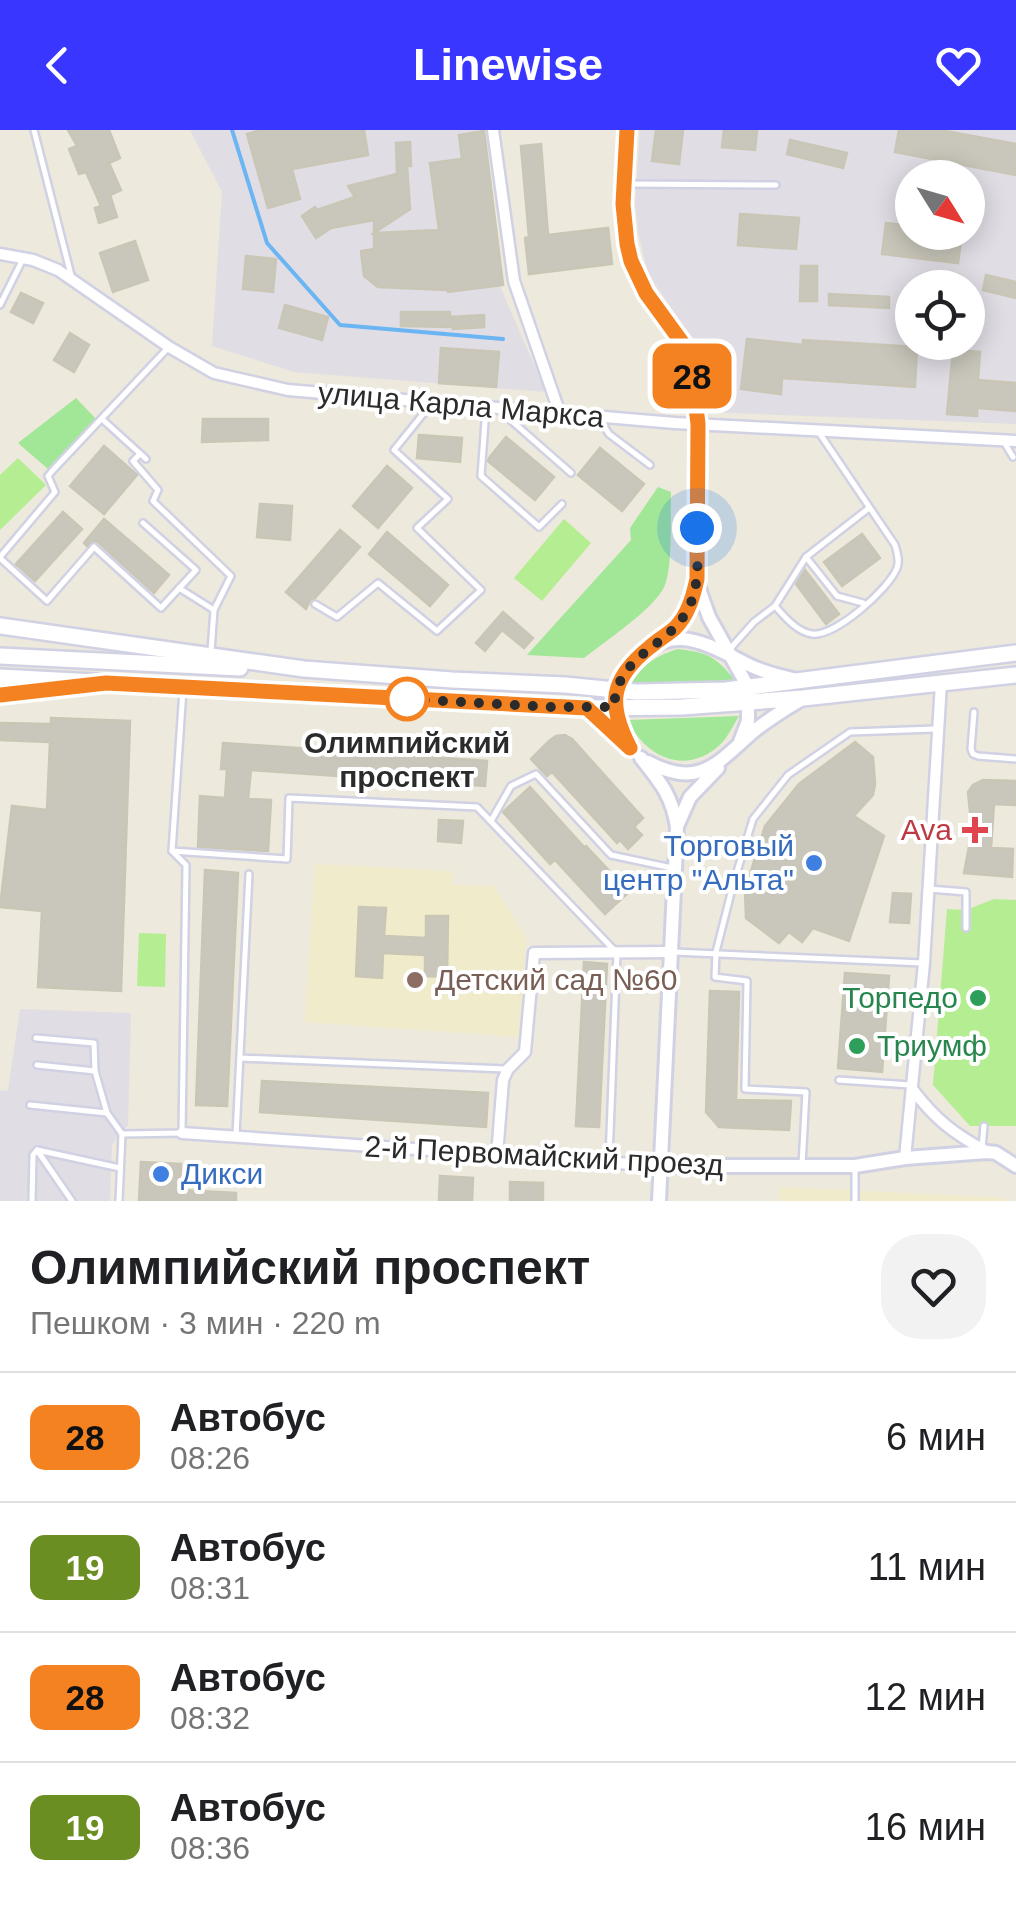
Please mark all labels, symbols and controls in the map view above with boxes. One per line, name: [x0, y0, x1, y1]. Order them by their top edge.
icon: back: [30, 38, 85, 93]
icon: heart: [931, 38, 986, 93]
text: Linewise: [413, 39, 603, 90]
north arrow: [895, 160, 985, 250]
map controls: [895, 160, 985, 360]
button: locate: [895, 270, 985, 360]
line badge: 28: [647, 344, 737, 408]
text: 28: [673, 357, 711, 396]
street label: улица Карла Маркса: [317, 376, 606, 433]
your location: [672, 503, 722, 553]
marker: Олимпийский проспект: [386, 678, 428, 720]
place label: Олимпийский проспект: [304, 726, 510, 793]
place label: Ava: [901, 813, 952, 846]
marker: Ava: [962, 817, 988, 843]
place label: Торговый центр "Альта": [603, 829, 794, 896]
marker: Торговый центр "Альта": [803, 852, 825, 874]
place label: Детский сад №60: [435, 963, 677, 996]
marker: Детский сад №60: [404, 969, 426, 991]
place label: Торпедо: [842, 981, 958, 1014]
marker: Торпедо: [967, 987, 989, 1009]
place label: Триумф: [877, 1029, 987, 1062]
marker: Триумф: [846, 1035, 868, 1057]
street label: 2-й Первомайский проезд: [364, 1130, 724, 1181]
place label: Дикси: [181, 1157, 263, 1190]
marker: Дикси: [150, 1163, 172, 1185]
button: heart: [881, 1234, 986, 1339]
text: Олимпийский проспект: [30, 1241, 590, 1294]
text: Пешком · 3 мин · 220 m: [30, 1305, 381, 1341]
text: Автобус: [170, 1397, 326, 1439]
text: 6 мин: [886, 1416, 986, 1458]
text: 28: [66, 1418, 104, 1457]
text: 08:26: [170, 1440, 250, 1476]
text: Автобус: [170, 1527, 326, 1569]
text: 11 мин: [868, 1546, 986, 1588]
text: 19: [66, 1548, 104, 1587]
text: 08:31: [170, 1570, 250, 1606]
text: Автобус: [170, 1657, 326, 1699]
text: 12 мин: [865, 1676, 986, 1718]
text: 28: [66, 1678, 104, 1717]
text: 08:32: [170, 1700, 250, 1736]
text: Автобус: [170, 1787, 326, 1829]
text: 16 мин: [865, 1806, 986, 1848]
text: 19: [66, 1808, 104, 1847]
text: 08:36: [170, 1830, 250, 1866]

